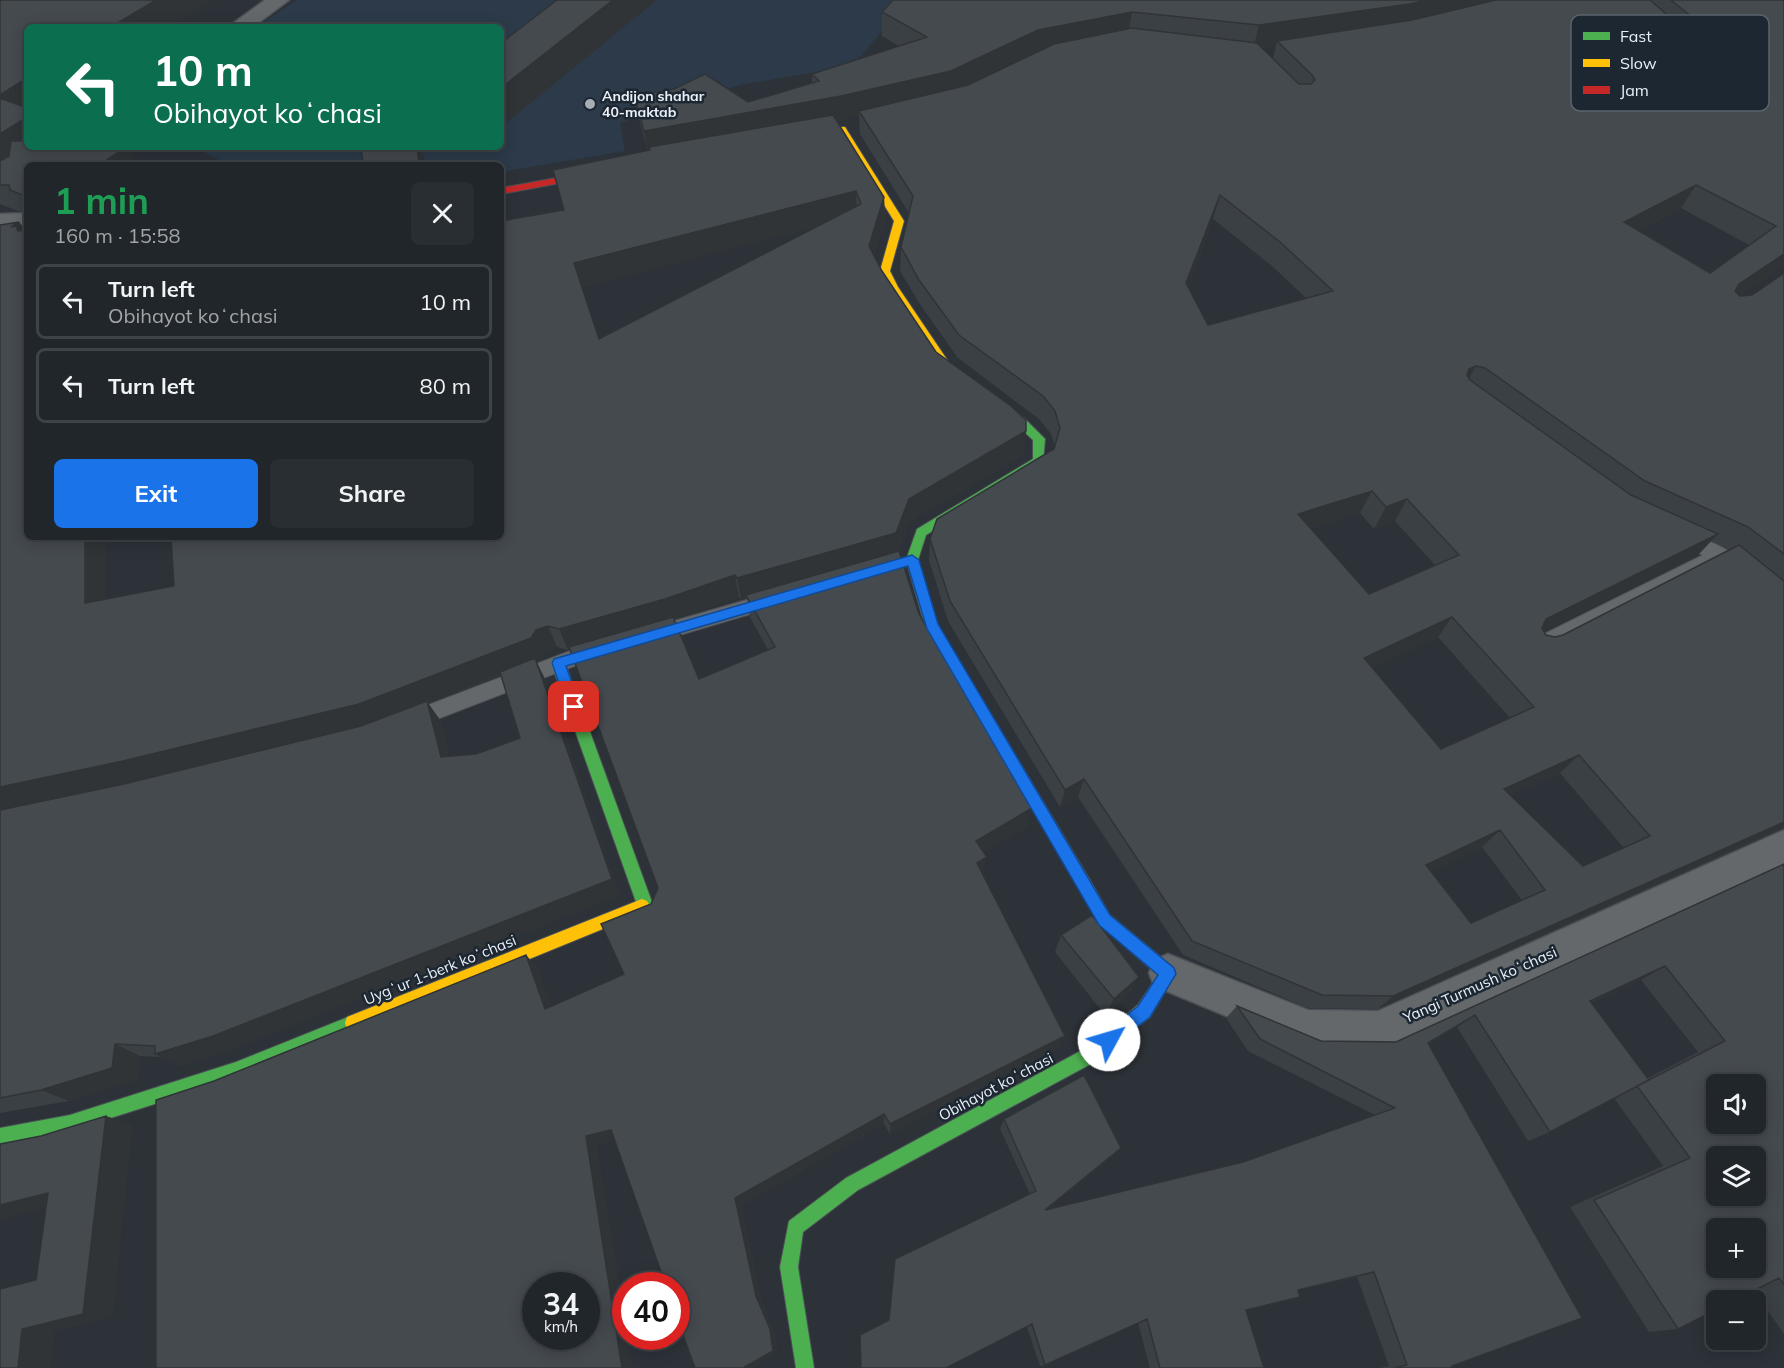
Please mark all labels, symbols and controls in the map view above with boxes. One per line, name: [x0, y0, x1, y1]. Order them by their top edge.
legend: [1571, 15, 1769, 111]
text: Fast: [1620, 26, 1652, 46]
text: 10 m: [153, 44, 253, 97]
icon: left: [54, 48, 132, 126]
text: Slow: [1620, 53, 1657, 73]
text: Jam: [1620, 80, 1649, 100]
place label: Andijon shahar 40-maktab: [602, 87, 705, 121]
text: Obihayot koʻchasi: [153, 96, 382, 130]
marker: Andijon shahar 40-maktab: [583, 97, 597, 111]
text: 1 min: [54, 178, 149, 223]
button: close: [411, 182, 474, 245]
text: 160 m · 15:58: [54, 223, 180, 248]
text: Turn left: [108, 275, 195, 303]
icon: left: [57, 285, 90, 318]
text: 10 m: [420, 288, 471, 316]
text: Obihayot koʻchasi: [108, 303, 278, 328]
icon: left: [57, 369, 90, 402]
text: Turn left: [108, 372, 195, 400]
text: 80 m: [420, 372, 471, 400]
button: Exit: [54, 459, 258, 528]
button: Share: [270, 459, 474, 528]
pin: [548, 681, 599, 732]
icon: arrive: [557, 690, 590, 723]
street label: Uygʻur 1-berk koʻchasi: [361, 930, 519, 1009]
street label: Yangi Turmush koʻchasi: [1399, 942, 1560, 1027]
position arrow: [1077, 1008, 1141, 1072]
street label: Obihayot koʻchasi: [935, 1048, 1056, 1125]
map controls: [1706, 1074, 1766, 1350]
button: sound: [1706, 1074, 1766, 1134]
button: layers: [1706, 1146, 1766, 1206]
button: +: [1706, 1218, 1766, 1278]
speed limit sign: 40: [612, 1272, 690, 1350]
text: 34: [543, 1285, 579, 1323]
button: −: [1706, 1290, 1766, 1350]
text: km/h: [544, 1317, 578, 1336]

